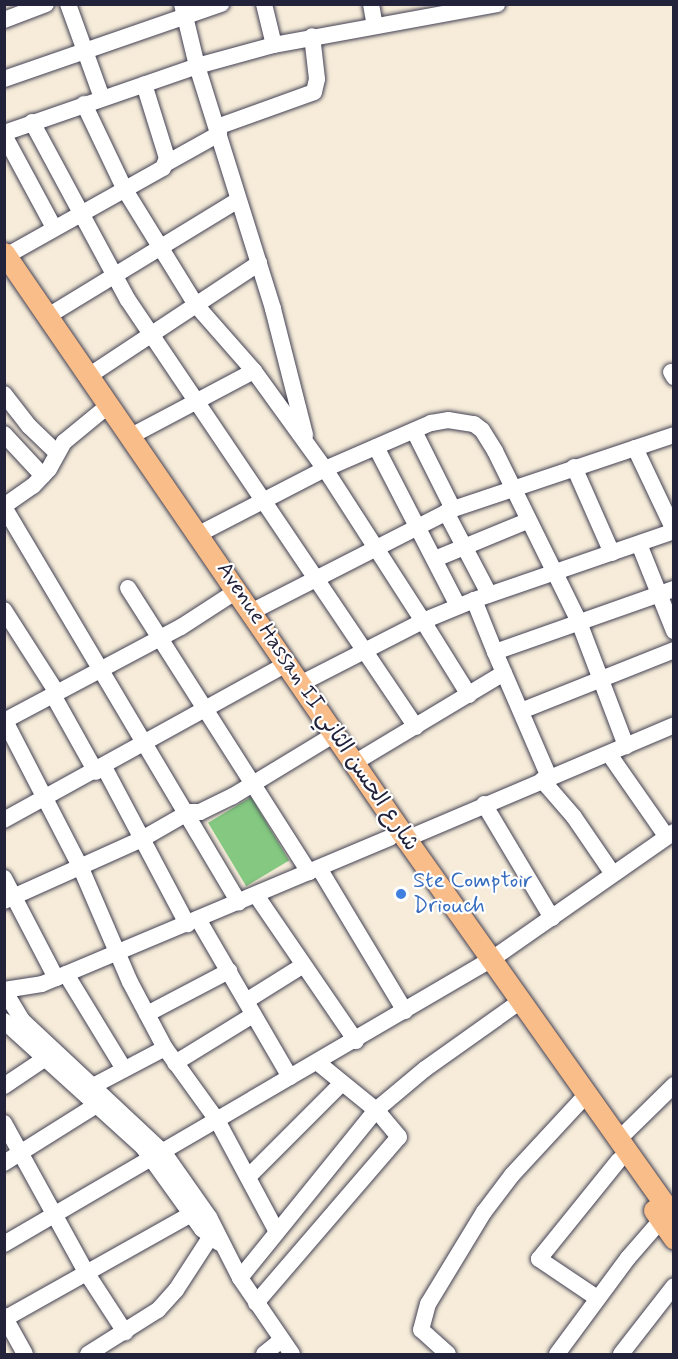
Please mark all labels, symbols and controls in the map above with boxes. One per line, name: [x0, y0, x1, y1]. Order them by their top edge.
street label: Avenue Hassan II شارع الحسن الثاني: [211, 558, 423, 856]
place label: Ste Comptoir Driouch: [413, 868, 540, 920]
marker: Ste Comptoir Driouch: [394, 887, 408, 901]

